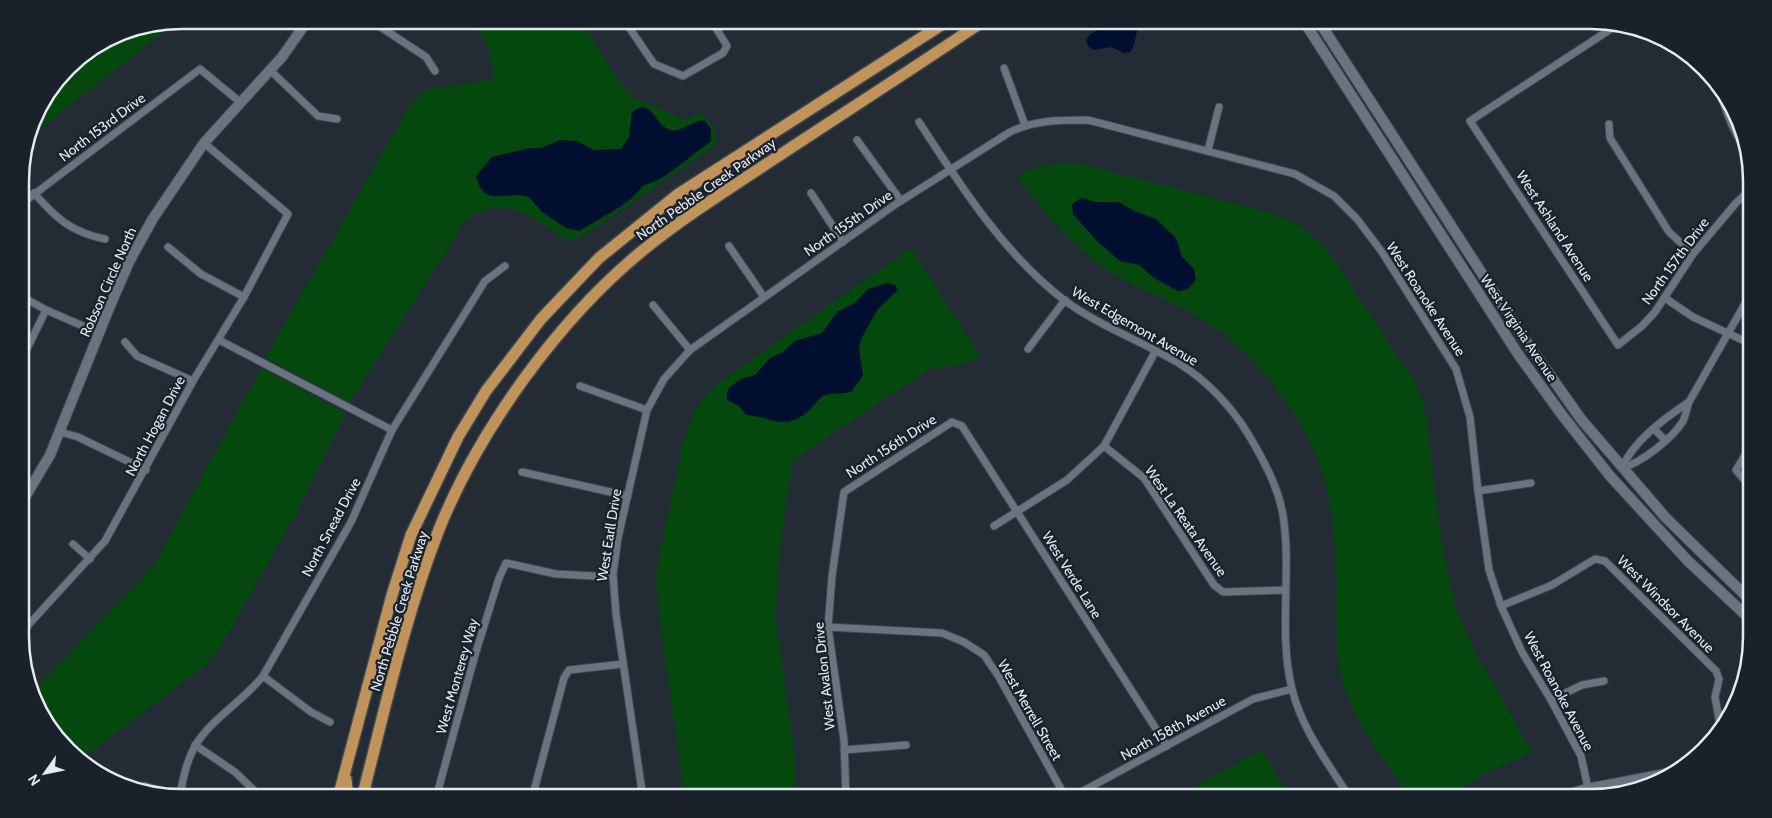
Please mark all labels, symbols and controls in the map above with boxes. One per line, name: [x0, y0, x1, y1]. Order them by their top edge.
street label: North 153rd Drive: [55, 89, 149, 165]
street label: North Pebble Creek Parkway: [633, 134, 779, 244]
street label: West Ashland Avenue: [1512, 167, 1598, 285]
street label: North 155th Drive: [800, 186, 896, 260]
street label: North 157th Drive: [1637, 214, 1713, 308]
street label: Robson Circle North: [76, 224, 140, 340]
street label: West Roanoke Avenue: [1382, 239, 1470, 359]
street label: West Virginia Avenue: [1477, 271, 1561, 385]
street label: West Edgemont Avenue: [1069, 282, 1201, 370]
street label: North Hogan Drive: [121, 373, 189, 479]
street label: North 156th Drive: [842, 410, 940, 482]
street label: West La Reata Avenue: [1141, 462, 1231, 580]
street label: North Snead Drive: [297, 474, 365, 580]
street label: West Earll Drive: [593, 487, 625, 583]
street label: West Verde Lane: [1038, 528, 1106, 622]
street label: North Pebble Creek Parkway: [366, 529, 432, 693]
street label: West Windsor Avenue: [1613, 551, 1719, 657]
street label: West Monterey Way: [432, 616, 482, 736]
street label: West Avalon Drive: [809, 621, 839, 731]
street label: West Roanoke Avenue: [1520, 628, 1598, 754]
street label: West Merrell Street: [994, 656, 1066, 764]
street label: North 158th Avenue: [1117, 692, 1229, 764]
north arrow: [20, 748, 70, 798]
text: N: [24, 771, 44, 789]

